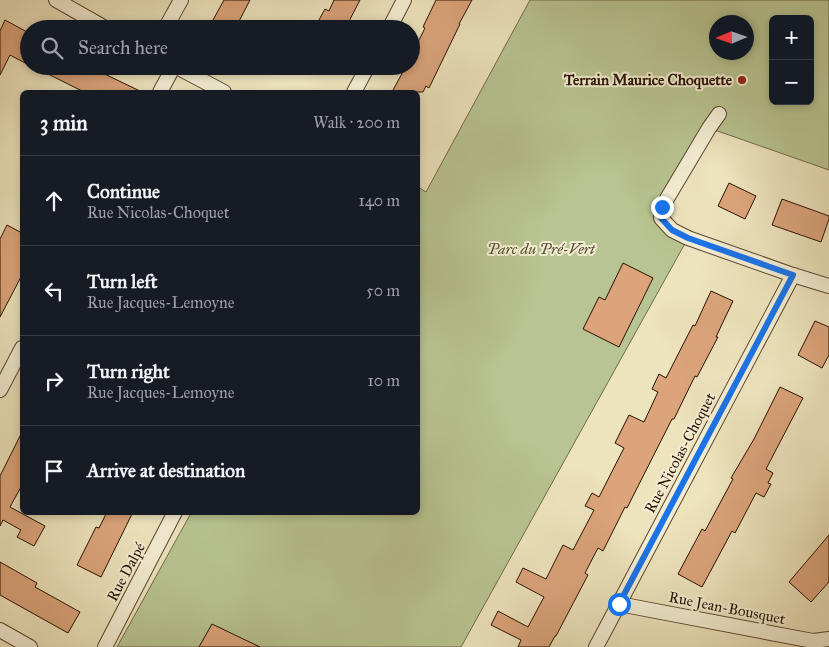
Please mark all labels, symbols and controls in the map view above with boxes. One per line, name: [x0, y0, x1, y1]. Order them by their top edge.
north arrow: [709, 15, 754, 60]
map controls: [769, 15, 814, 105]
button: +: [769, 15, 814, 60]
search box: [20, 20, 420, 75]
icon: search: [38, 34, 66, 62]
text: Search here: [78, 36, 168, 59]
button: −: [769, 60, 814, 105]
place label: Terrain Maurice Choquette: [563, 71, 733, 90]
marker: Terrain Maurice Choquette: [736, 74, 748, 86]
text: 3 min: [40, 110, 88, 136]
text: Walk · 200 m: [313, 113, 400, 132]
text: Continue: [87, 180, 160, 203]
icon: ahead: [40, 187, 68, 215]
text: 140 m: [359, 191, 400, 210]
route end: [651, 196, 674, 219]
text: Rue Nicolas-Choquet: [87, 203, 229, 222]
park label: Parc du Pré-Vert: [487, 240, 596, 258]
text: Turn left: [87, 270, 157, 293]
icon: left: [40, 277, 68, 305]
text: 50 m: [366, 281, 400, 300]
text: Rue Jacques-Lemoyne: [87, 293, 234, 312]
text: Turn right: [87, 360, 170, 383]
icon: right: [40, 367, 68, 395]
text: 10 m: [368, 371, 400, 390]
text: Rue Jacques-Lemoyne: [87, 383, 234, 402]
street label: Rue Nicolas-Choquet: [641, 389, 720, 517]
icon: arrive: [40, 457, 68, 485]
text: Arrive at destination: [87, 459, 245, 482]
street label: Rue Dalpé: [103, 539, 149, 604]
street label: Rue Jean-Bousquet: [667, 588, 787, 629]
route start: [608, 593, 631, 616]

